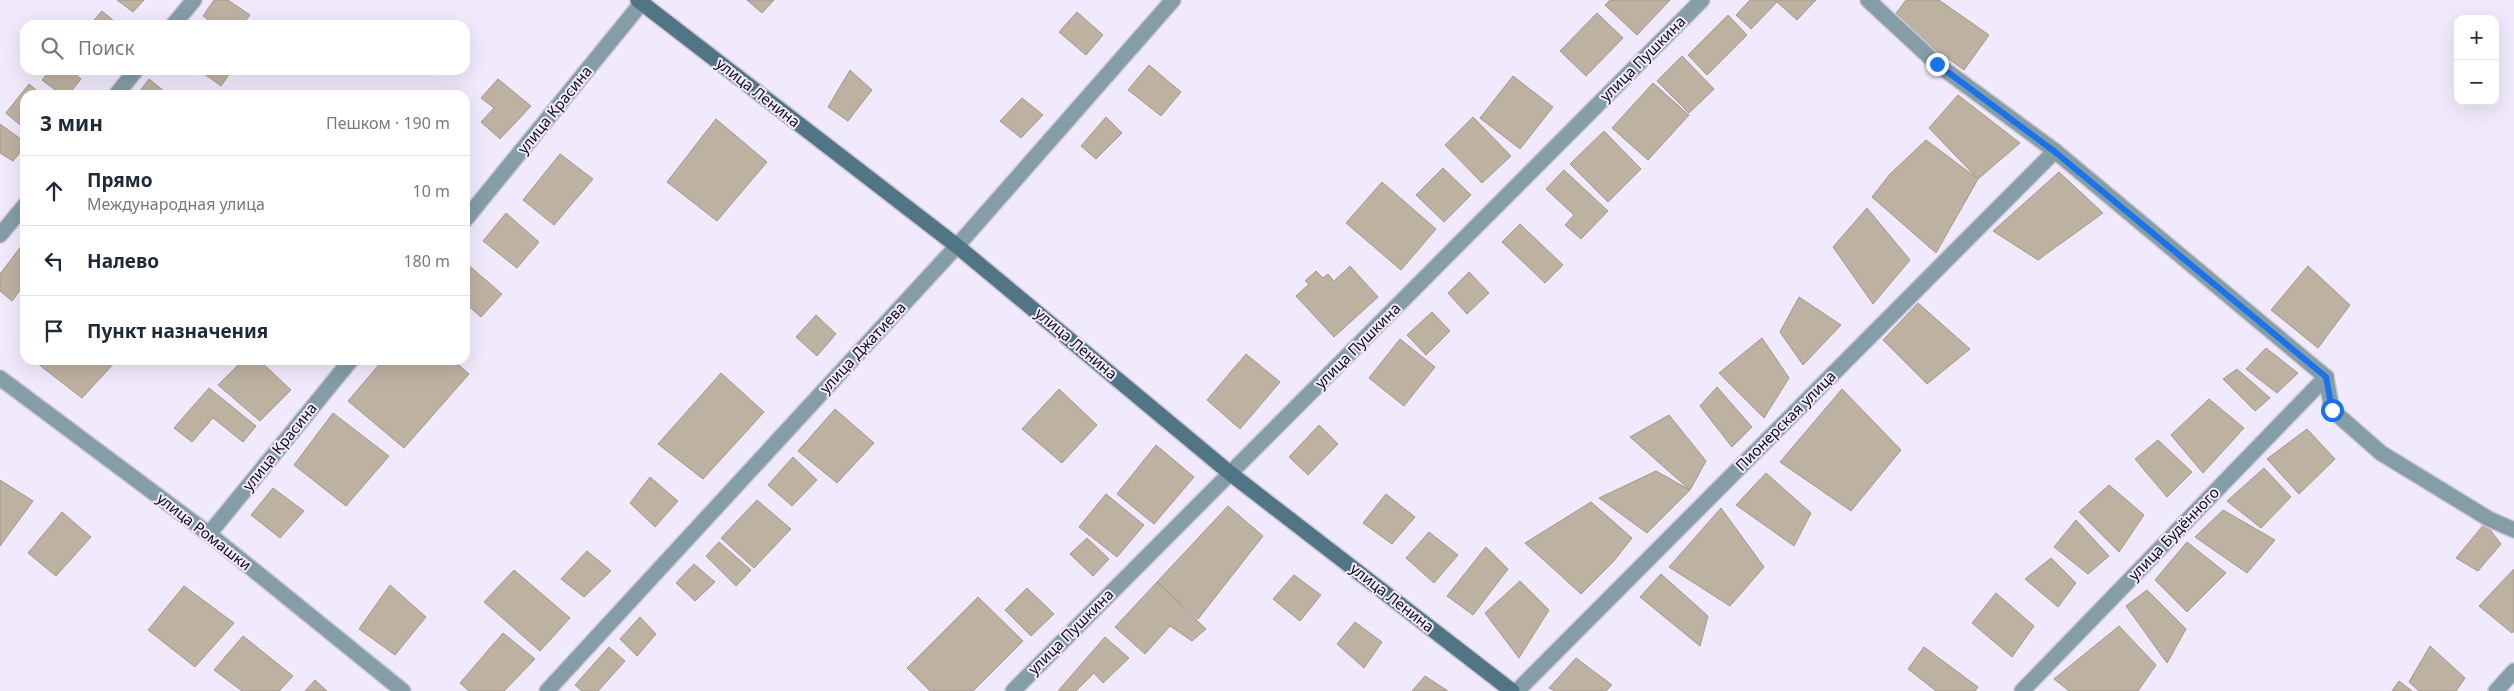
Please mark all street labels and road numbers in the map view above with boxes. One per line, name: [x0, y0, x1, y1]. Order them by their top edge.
street label: улица Пушкина: [1595, 11, 1689, 105]
street label: улица Ленина: [713, 53, 805, 131]
street label: улица Красина: [513, 61, 596, 157]
street label: улица Джатиева: [815, 297, 910, 397]
street label: улица Пушкина: [1310, 298, 1404, 392]
street label: улица Ленина: [1031, 303, 1122, 383]
street label: Пионерская улица: [1731, 366, 1840, 475]
street label: улица Красина: [238, 398, 321, 494]
street label: улица Будённого: [2124, 482, 2223, 584]
street label: улица Ромашки: [153, 488, 256, 574]
street label: улица Ленина: [1347, 558, 1439, 636]
street label: улица Пушкина: [1023, 584, 1117, 678]

